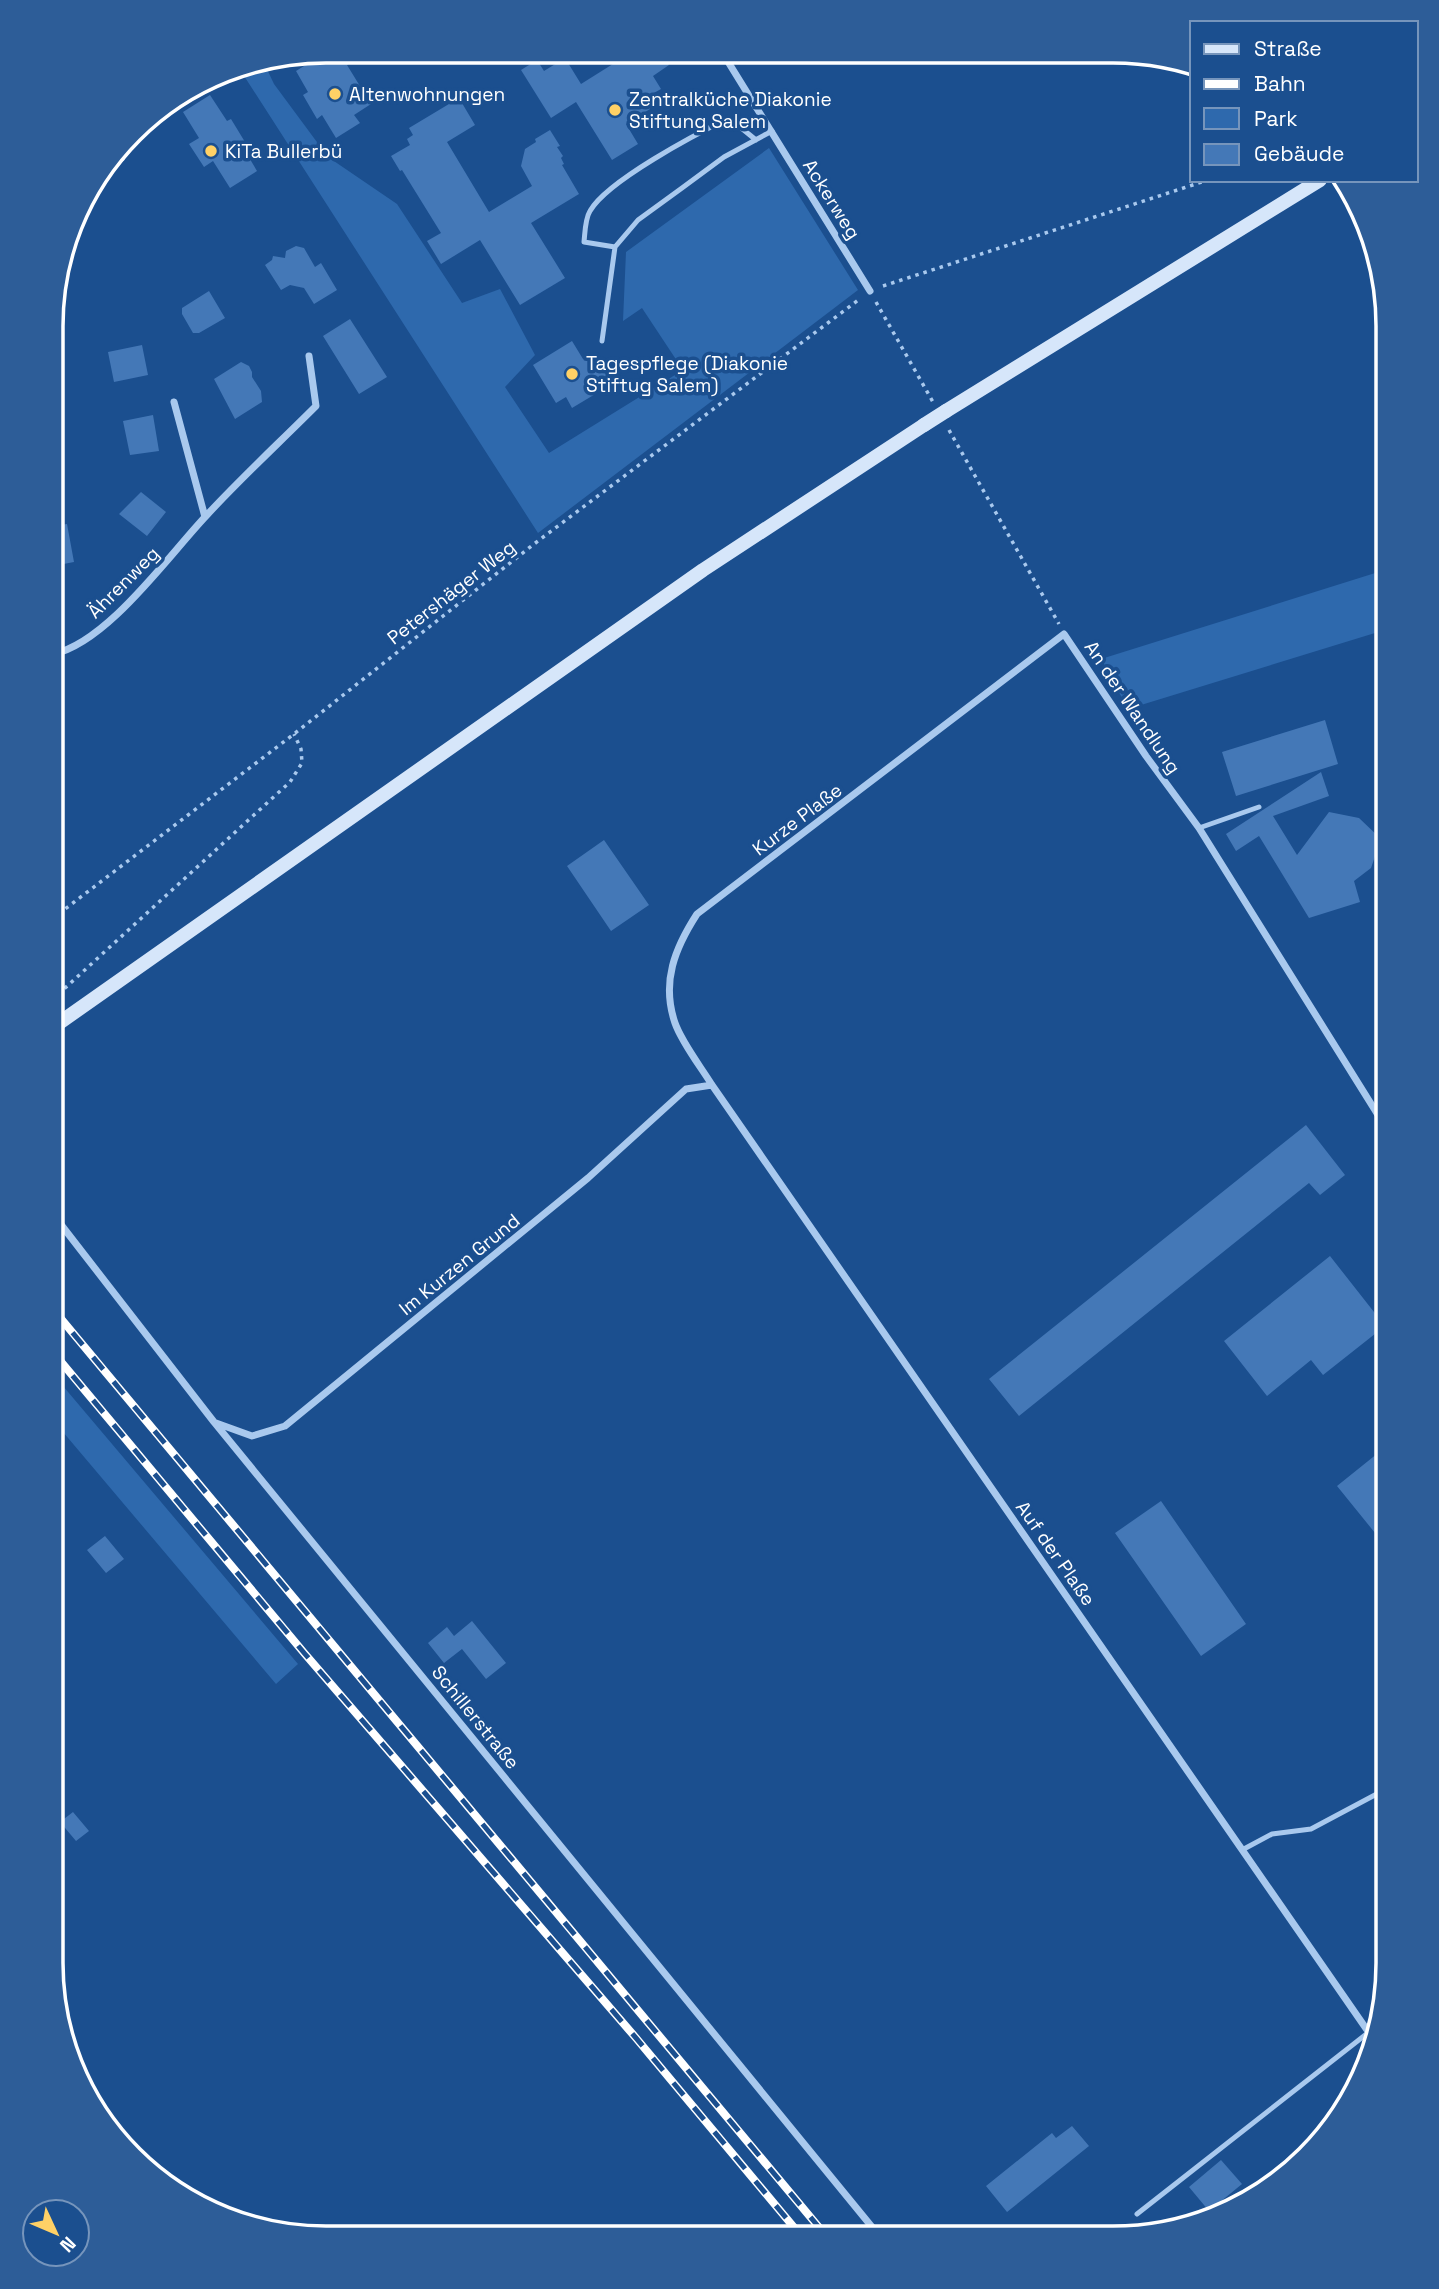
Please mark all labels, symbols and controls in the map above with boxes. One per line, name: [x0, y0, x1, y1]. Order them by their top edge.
legend: [1190, 21, 1418, 182]
text: Straße: [1254, 35, 1322, 62]
text: Bahn: [1254, 70, 1306, 97]
place label: Altenwohnungen: [349, 82, 505, 107]
marker: Altenwohnungen: [327, 86, 343, 102]
place label: Zentralküche Diakonie Stiftung Salem: [629, 87, 832, 134]
marker: Zentralküche Diakonie Stiftung Salem: [607, 102, 623, 118]
text: Park: [1254, 105, 1298, 132]
place label: KiTa Bullerbü: [225, 139, 342, 164]
text: Gebäude: [1254, 140, 1344, 167]
marker: KiTa Bullerbü: [203, 143, 219, 159]
street label: Ackerweg: [797, 154, 866, 244]
place label: Tagespflege (Diakonie Stiftug Salem): [586, 351, 788, 398]
marker: Tagespflege (Diakonie Stiftug Salem): [564, 366, 580, 382]
street label: Petershäger Weg: [382, 534, 521, 650]
street label: Ährenweg: [82, 541, 165, 624]
street label: An der Wandlung: [1079, 636, 1186, 779]
street label: Kurze Plaße: [747, 778, 847, 861]
street label: Im Kurzen Grund: [394, 1208, 525, 1321]
street label: Auf der Plaße: [1010, 1496, 1101, 1611]
street label: Schillerstraße: [426, 1660, 525, 1774]
north arrow: [21, 2198, 91, 2268]
text: N: [54, 2231, 81, 2258]

